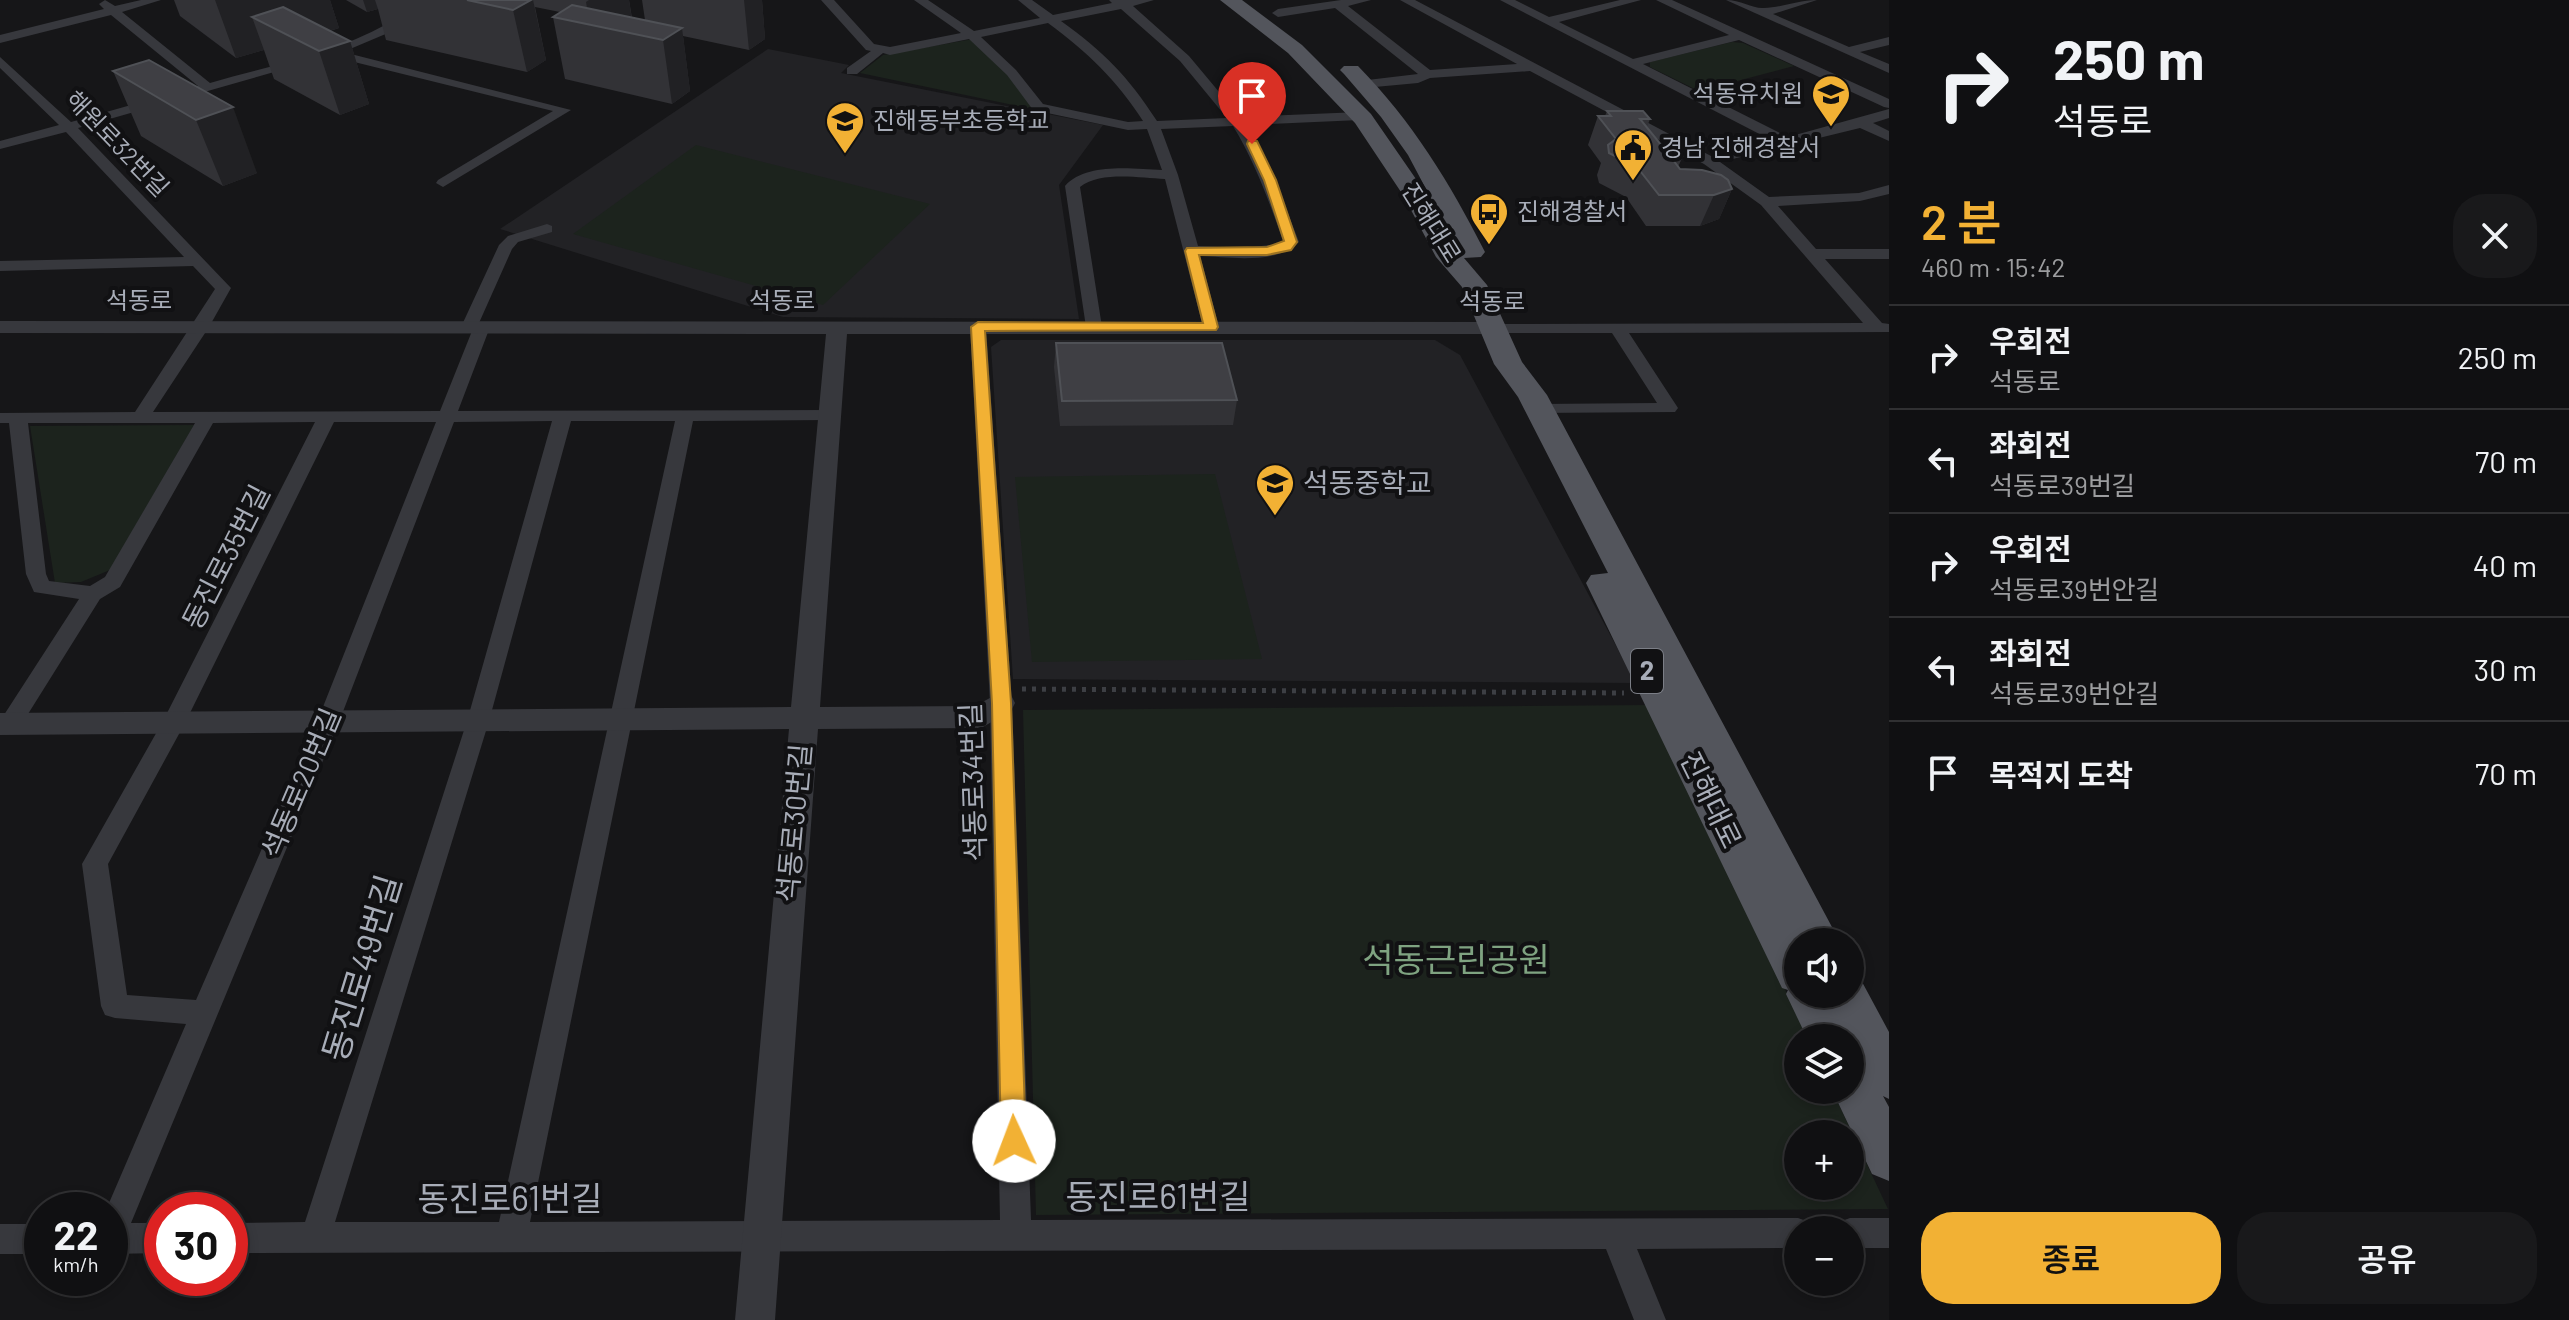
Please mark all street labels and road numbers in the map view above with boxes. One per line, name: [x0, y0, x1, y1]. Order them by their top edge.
street label: 해원로32번길: [61, 84, 176, 202]
street label: 진해대로: [1397, 177, 1468, 267]
street label: 석동로: [106, 285, 172, 314]
street label: 석동로: [749, 285, 815, 314]
street label: 석동로: [1459, 286, 1525, 315]
street label: 동진로35번길: [174, 479, 276, 634]
road number: 2: [1631, 649, 1663, 693]
street label: 석동로20번길: [253, 702, 347, 863]
street label: 석동로34번길: [952, 702, 992, 862]
street label: 석동로30번길: [769, 742, 817, 904]
street label: 진해대로: [1674, 746, 1750, 853]
street label: 동진로49번길: [313, 869, 408, 1066]
street label: 동진로61번길: [1065, 1175, 1251, 1216]
street label: 동진로61번길: [417, 1177, 603, 1218]

